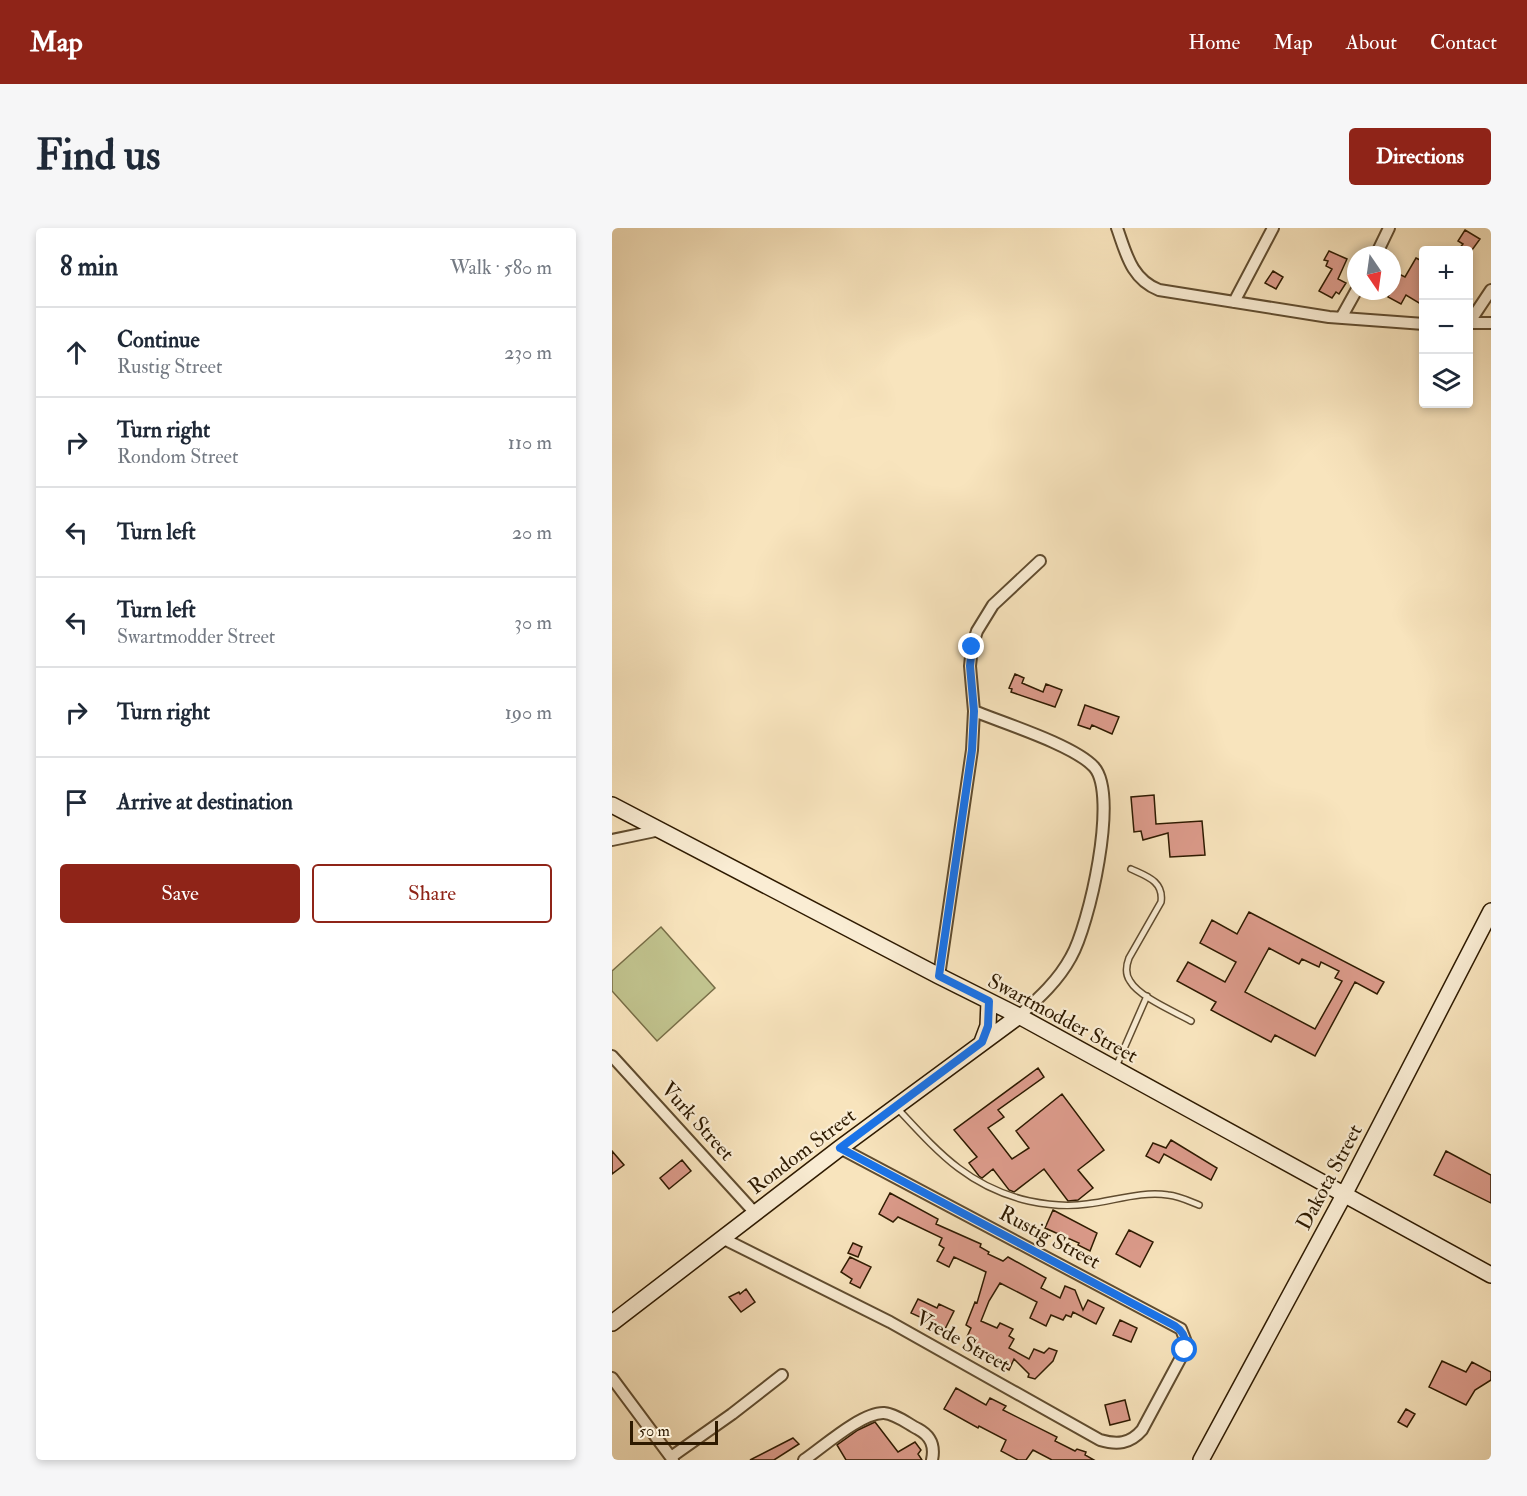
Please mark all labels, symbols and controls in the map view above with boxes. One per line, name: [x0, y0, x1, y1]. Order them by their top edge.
text: Map: [30, 25, 83, 60]
text: Home: [1188, 29, 1240, 56]
text: Map: [1273, 29, 1313, 56]
text: About: [1346, 29, 1397, 56]
text: Contact: [1430, 29, 1497, 56]
button: Directions: [1349, 128, 1491, 185]
text: Find us: [36, 130, 160, 182]
north arrow: [1347, 246, 1401, 300]
map controls: [1419, 246, 1473, 408]
button: +: [1419, 246, 1473, 300]
text: 8 min: [60, 251, 118, 283]
text: Walk · 580 m: [450, 255, 552, 280]
button: −: [1419, 300, 1473, 354]
text: Continue: [117, 326, 200, 354]
icon: ahead: [60, 336, 93, 369]
text: 230 m: [504, 340, 552, 365]
text: Rustig Street: [117, 354, 222, 379]
button: layers: [1419, 354, 1473, 408]
text: Turn right: [117, 416, 210, 444]
icon: right: [60, 426, 93, 459]
text: 110 m: [508, 430, 552, 455]
text: Rondom Street: [117, 444, 238, 469]
icon: left: [60, 516, 93, 549]
text: Turn left: [117, 518, 196, 546]
text: 20 m: [512, 520, 552, 545]
text: Turn left: [117, 596, 196, 624]
icon: left: [60, 606, 93, 639]
text: 30 m: [514, 610, 552, 635]
text: Swartmodder Street: [117, 624, 275, 649]
route end: [958, 633, 984, 659]
icon: right: [60, 696, 93, 729]
text: Turn right: [117, 698, 210, 726]
text: 190 m: [505, 700, 552, 725]
icon: arrive: [60, 786, 93, 819]
text: Arrive at destination: [117, 788, 293, 816]
button: Save: [60, 864, 300, 923]
button: Share: [312, 864, 552, 923]
street label: Swartmodder Street: [983, 967, 1143, 1069]
street label: Vurk Street: [655, 1076, 740, 1167]
street label: Rondom Street: [743, 1102, 861, 1201]
street label: Dakota Street: [1290, 1120, 1369, 1235]
street label: Rustig Street: [995, 1200, 1105, 1275]
street label: Vrede Street: [911, 1304, 1015, 1379]
route start: [1171, 1336, 1197, 1362]
scale bar: [630, 1418, 718, 1446]
text: 50 m: [639, 1421, 670, 1441]

